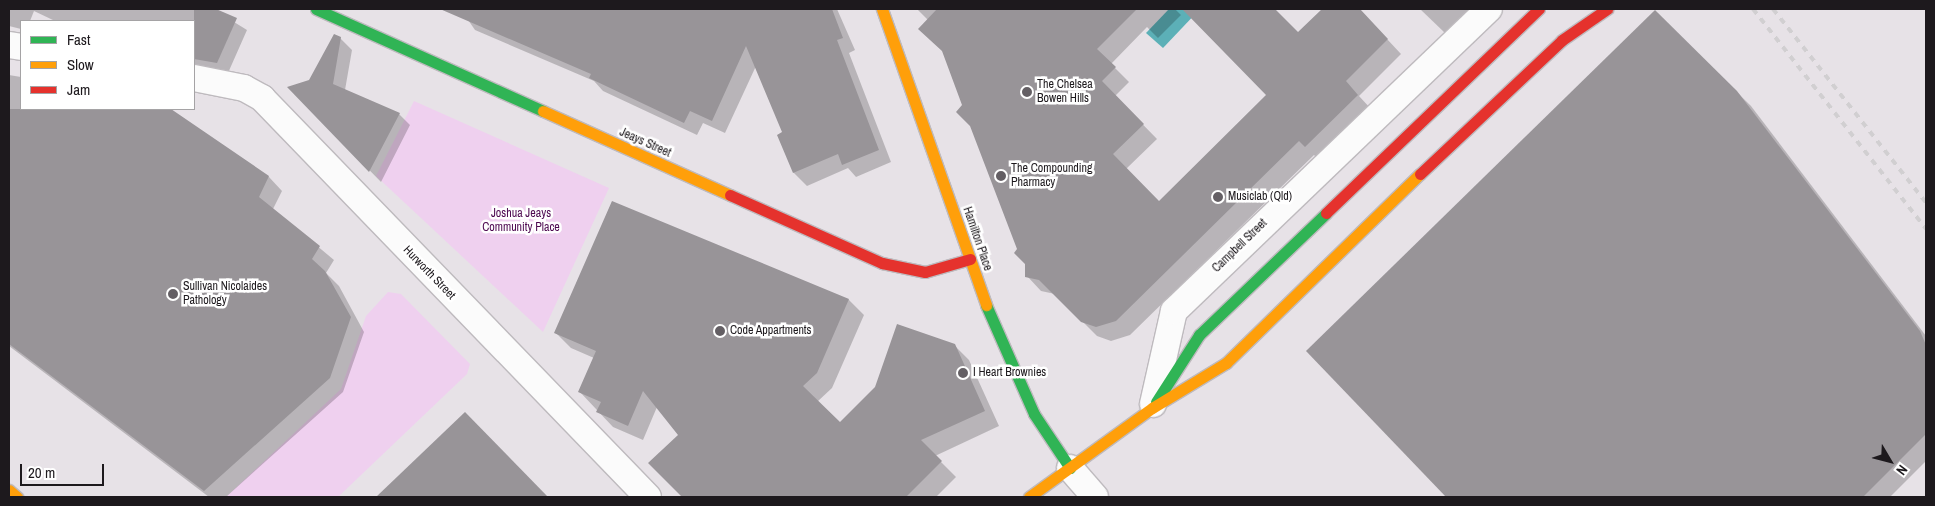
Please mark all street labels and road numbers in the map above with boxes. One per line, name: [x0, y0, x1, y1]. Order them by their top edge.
street label: Jeays Street: [617, 125, 673, 161]
street label: Hamilton Place: [959, 205, 995, 273]
street label: Campbell Street: [1210, 216, 1270, 276]
street label: Hurworth Street: [400, 243, 458, 303]

